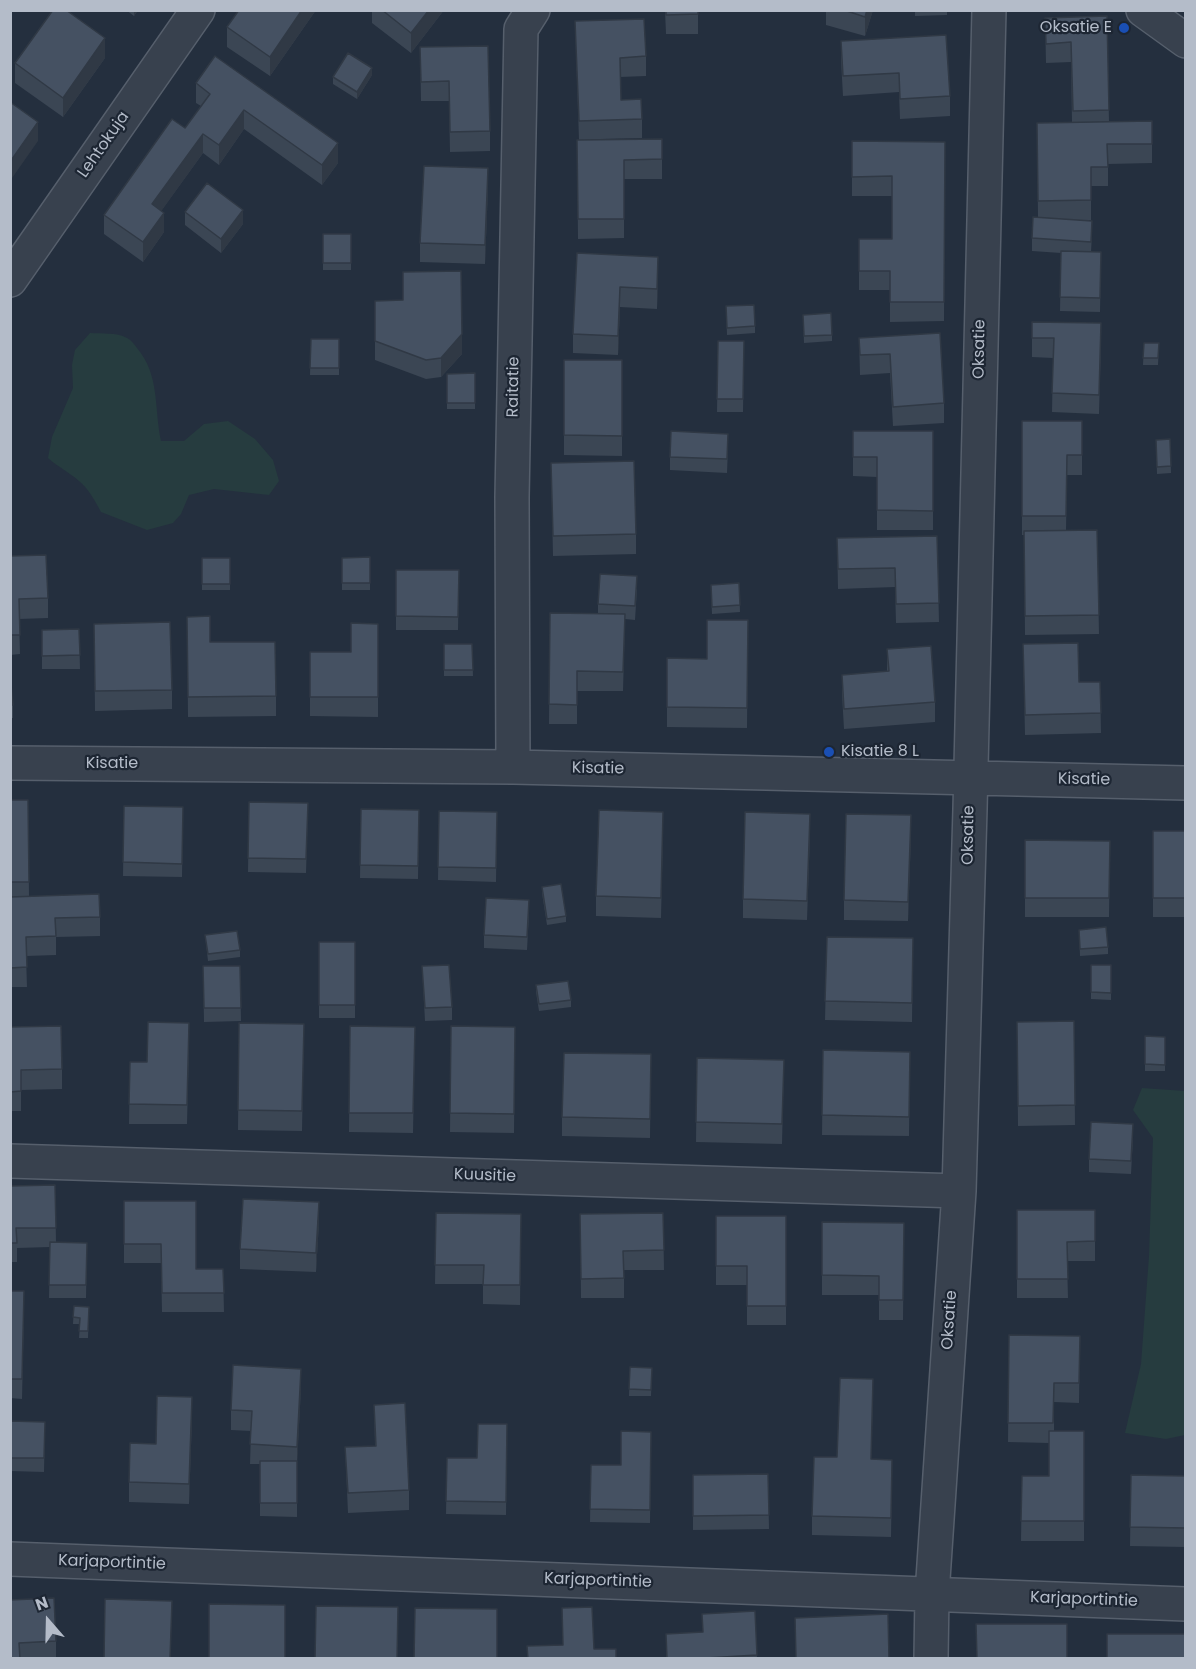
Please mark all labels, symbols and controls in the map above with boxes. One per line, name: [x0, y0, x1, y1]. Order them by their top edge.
place label: Oksatie E: [1040, 18, 1112, 38]
marker: Oksatie E: [1117, 21, 1131, 35]
street label: Lehtokuja: [74, 108, 134, 182]
street label: Oksatie: [970, 319, 990, 379]
street label: Raitatie: [504, 356, 524, 418]
place label: Kisatie 8 L: [841, 742, 919, 762]
marker: Kisatie 8 L: [822, 745, 836, 759]
street label: Kisatie: [86, 754, 138, 774]
street label: Kisatie: [572, 759, 624, 779]
street label: Kisatie: [1058, 770, 1110, 790]
street label: Oksatie: [959, 805, 979, 865]
street label: Kuusitie: [454, 1165, 516, 1187]
street label: Oksatie: [938, 1290, 962, 1350]
street label: Karjaportintie: [58, 1552, 166, 1574]
street label: Karjaportintie: [544, 1570, 652, 1592]
street label: Karjaportintie: [1030, 1589, 1138, 1611]
north arrow: [18, 1591, 78, 1651]
text: N: [32, 1591, 51, 1616]

